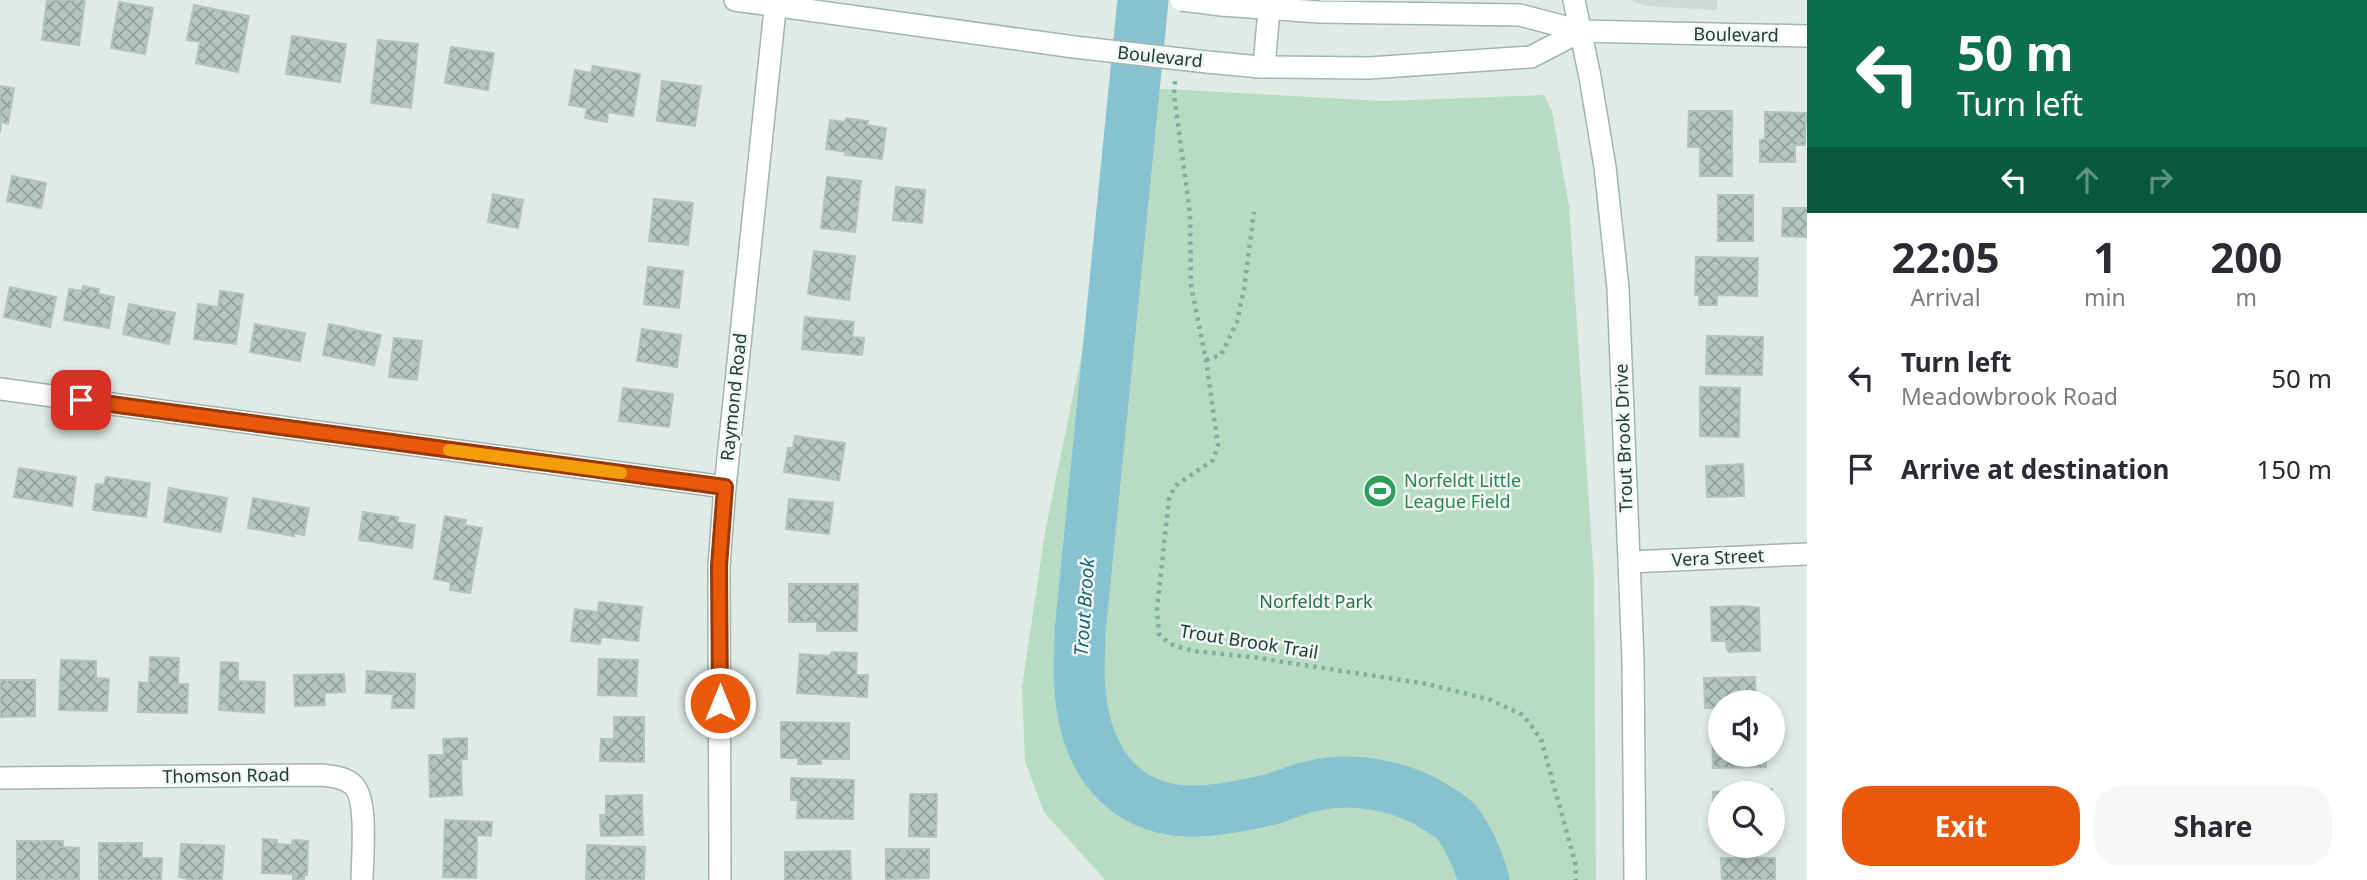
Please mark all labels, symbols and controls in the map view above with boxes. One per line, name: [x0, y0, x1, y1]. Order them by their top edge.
text: 50 m: [1957, 19, 2074, 85]
street label: Boulevard: [1693, 21, 1779, 47]
icon: left: [1842, 28, 1933, 119]
street label: Boulevard: [1116, 40, 1204, 72]
text: Turn left: [1957, 82, 2083, 125]
icon: left: [1995, 161, 2033, 199]
icon: ahead: [2068, 161, 2106, 199]
icon: right: [2141, 161, 2179, 199]
text: 22:05: [1892, 228, 1999, 285]
text: 1: [2093, 228, 2117, 285]
text: 200: [2210, 228, 2282, 285]
text: Arrival: [1910, 281, 1981, 313]
text: min: [2084, 281, 2126, 313]
text: m: [2236, 281, 2257, 313]
street label: Raymond Road: [714, 332, 752, 462]
text: Turn left: [1901, 344, 2012, 380]
icon: left: [1842, 359, 1880, 397]
text: 50 m: [2271, 360, 2332, 396]
street label: Trout Brook Drive: [1608, 363, 1638, 513]
pin: [51, 370, 111, 430]
text: Meadowbrook Road: [1901, 380, 2118, 412]
icon: arrive: [62, 381, 100, 419]
icon: arrive: [1842, 450, 1880, 488]
text: Arrive at destination: [1901, 451, 2170, 487]
text: 150 m: [2256, 451, 2332, 487]
place label: Norfeldt Little League Field: [1404, 468, 1521, 513]
sports icon: Norfeldt Little League Field: [1361, 472, 1399, 510]
street label: Vera Street: [1671, 543, 1765, 571]
water label: Trout Brook: [1068, 557, 1100, 657]
park label: Norfeldt Park: [1259, 589, 1373, 613]
street label: Trout Brook Trail: [1178, 618, 1320, 664]
position arrow: [683, 666, 757, 740]
map controls: [1708, 690, 1785, 858]
button: sound: [1708, 690, 1785, 767]
street label: Thomson Road: [162, 762, 290, 788]
button: search: [1708, 781, 1785, 858]
button: Exit: [1842, 786, 2080, 866]
button: Share: [2094, 786, 2332, 866]

